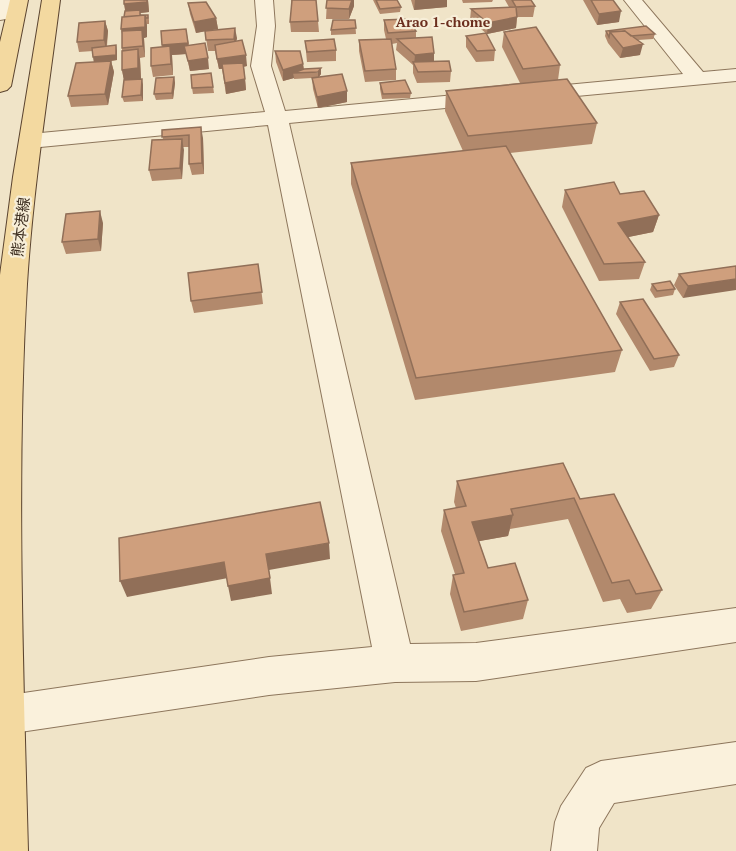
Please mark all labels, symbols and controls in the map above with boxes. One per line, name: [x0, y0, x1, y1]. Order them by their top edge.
district label: Arao 1-chome: [396, 12, 491, 31]
street label: 熊本港線: [6, 196, 34, 258]

